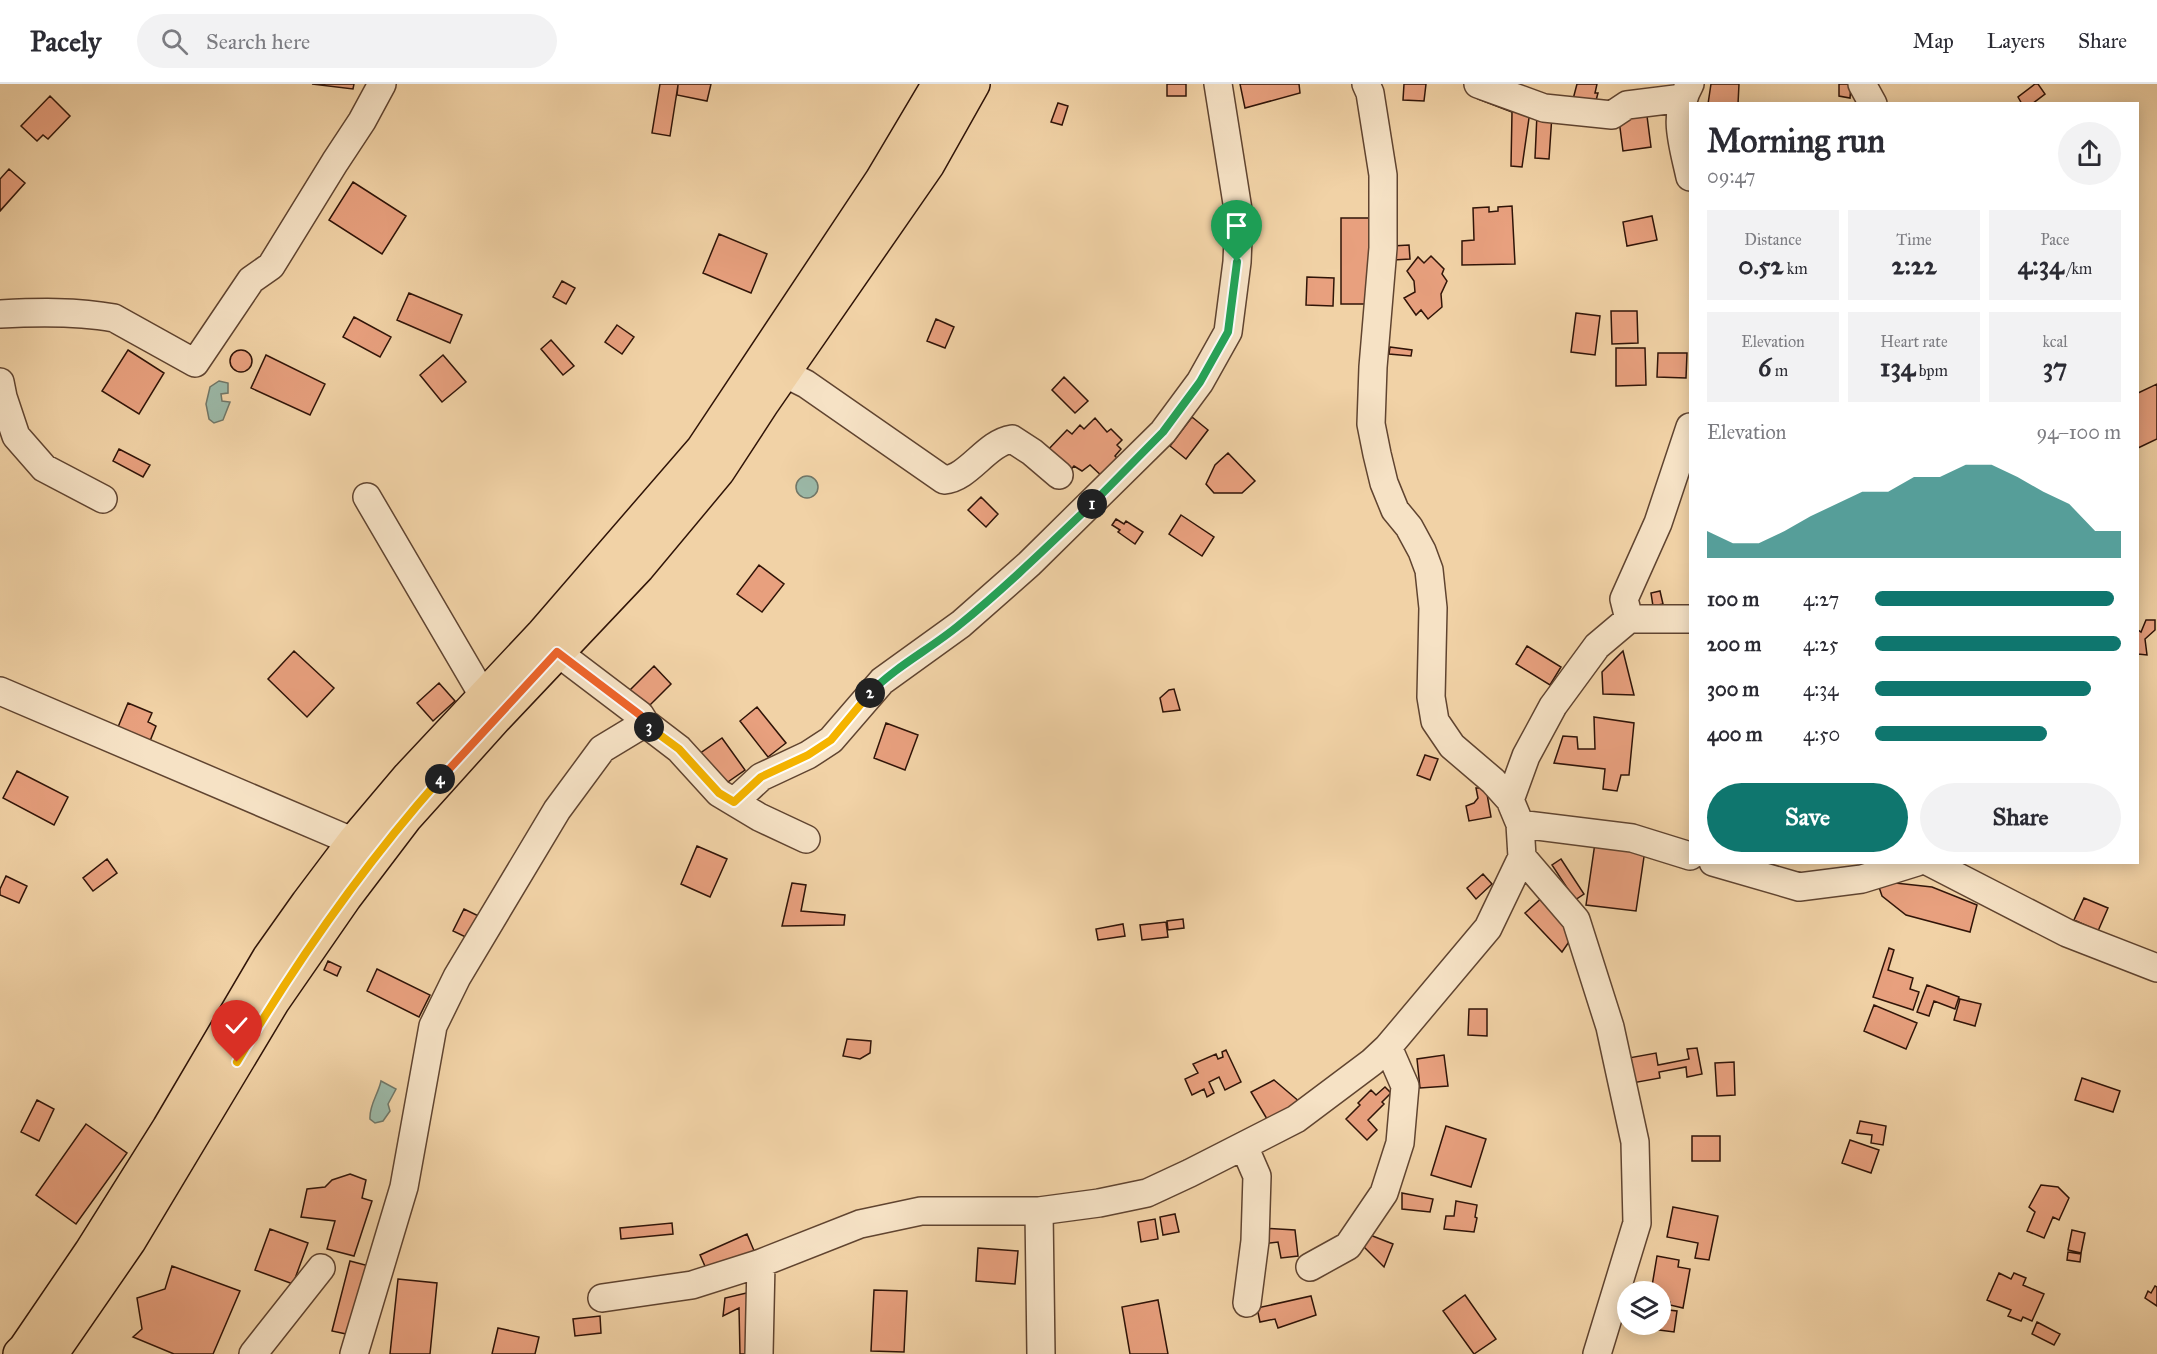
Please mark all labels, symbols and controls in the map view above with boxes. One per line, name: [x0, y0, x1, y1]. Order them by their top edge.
search box: [137, 14, 557, 68]
text: Pacely: [30, 24, 101, 59]
icon: search: [158, 25, 191, 58]
text: Search here: [206, 28, 310, 55]
text: Map: [1913, 28, 1954, 54]
text: Layers: [1987, 28, 2045, 54]
text: Share: [2078, 28, 2127, 54]
text: Morning run: [1707, 121, 1885, 161]
button: share: [2058, 122, 2121, 185]
text: 09:47: [1707, 164, 1755, 188]
pin: [1211, 200, 1262, 262]
icon: arrive: [1220, 209, 1253, 242]
text: Distance: [1744, 230, 1802, 249]
text: Time: [1896, 230, 1932, 249]
text: Pace: [2040, 230, 2070, 249]
text: 0.52: [1738, 249, 1783, 281]
text: 2:22: [1892, 249, 1936, 281]
text: 4:34: [2018, 249, 2064, 281]
text: km: [1783, 259, 1808, 278]
text: /km: [2064, 259, 2092, 278]
text: Elevation: [1741, 332, 1805, 351]
text: Heart rate: [1880, 332, 1948, 351]
text: kcal: [2042, 332, 2068, 351]
text: 6: [1758, 351, 1771, 383]
text: 134: [1880, 351, 1915, 383]
text: 37: [2043, 351, 2067, 383]
text: m: [1771, 361, 1788, 380]
text: bpm: [1915, 361, 1948, 380]
text: Elevation: [1707, 420, 1786, 444]
text: 94–100 m: [2036, 420, 2121, 444]
pin: 1: [1077, 489, 1107, 519]
text: 1: [1089, 494, 1095, 513]
text: 100 m: [1707, 587, 1759, 611]
text: 4:27: [1803, 587, 1839, 611]
text: 200 m: [1707, 632, 1761, 656]
text: 4:25: [1803, 632, 1838, 656]
text: 300 m: [1707, 677, 1759, 701]
text: 4:34: [1803, 677, 1838, 701]
pin: 2: [855, 678, 885, 708]
text: 2: [866, 683, 874, 702]
pin: 3: [634, 712, 664, 742]
text: 3: [646, 717, 652, 736]
text: 400 m: [1707, 722, 1763, 746]
text: 4:50: [1803, 722, 1840, 746]
pin: 4: [425, 764, 455, 794]
text: 4: [436, 769, 444, 788]
button: Save: [1707, 783, 1908, 852]
button: Share: [1920, 783, 2121, 852]
pin: [211, 1000, 262, 1062]
icon: check: [220, 1009, 253, 1042]
map controls: [1617, 1281, 1671, 1335]
button: layers: [1617, 1281, 1671, 1335]

